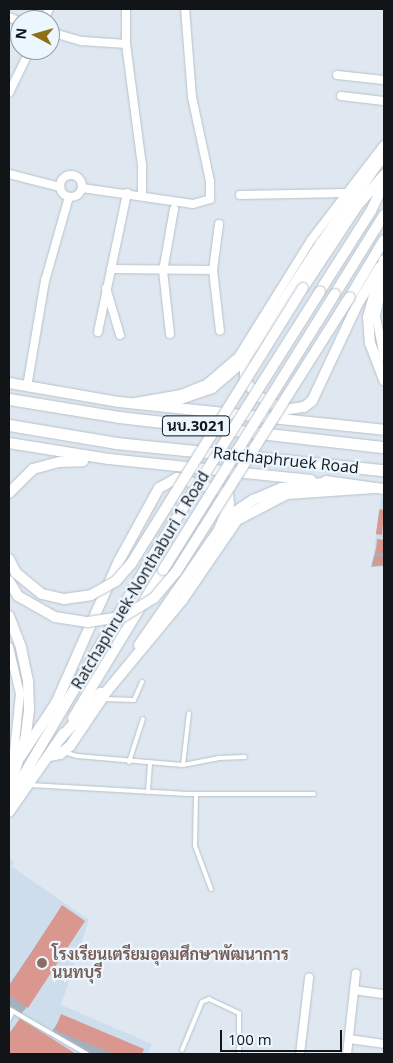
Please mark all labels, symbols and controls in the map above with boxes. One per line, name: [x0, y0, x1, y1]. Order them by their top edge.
north arrow: [10, 10, 60, 60]
text: N: [11, 27, 31, 40]
road number: นบ.3021: [161, 414, 231, 438]
street label: Ratchaphruek Road: [212, 443, 360, 477]
street label: Ratchaphruek-Nonthaburi 1 Road: [67, 467, 213, 693]
place label: โรงเรียนเตรียมอุดมศึกษาพัฒนาการ นนทบุรี: [52, 944, 289, 982]
marker: โรงเรียนเตรียมอุดมศึกษาพัฒนาการ นนทบุรี: [36, 957, 48, 969]
scale bar: [223, 1020, 346, 1052]
text: 100 m: [228, 1029, 272, 1049]

